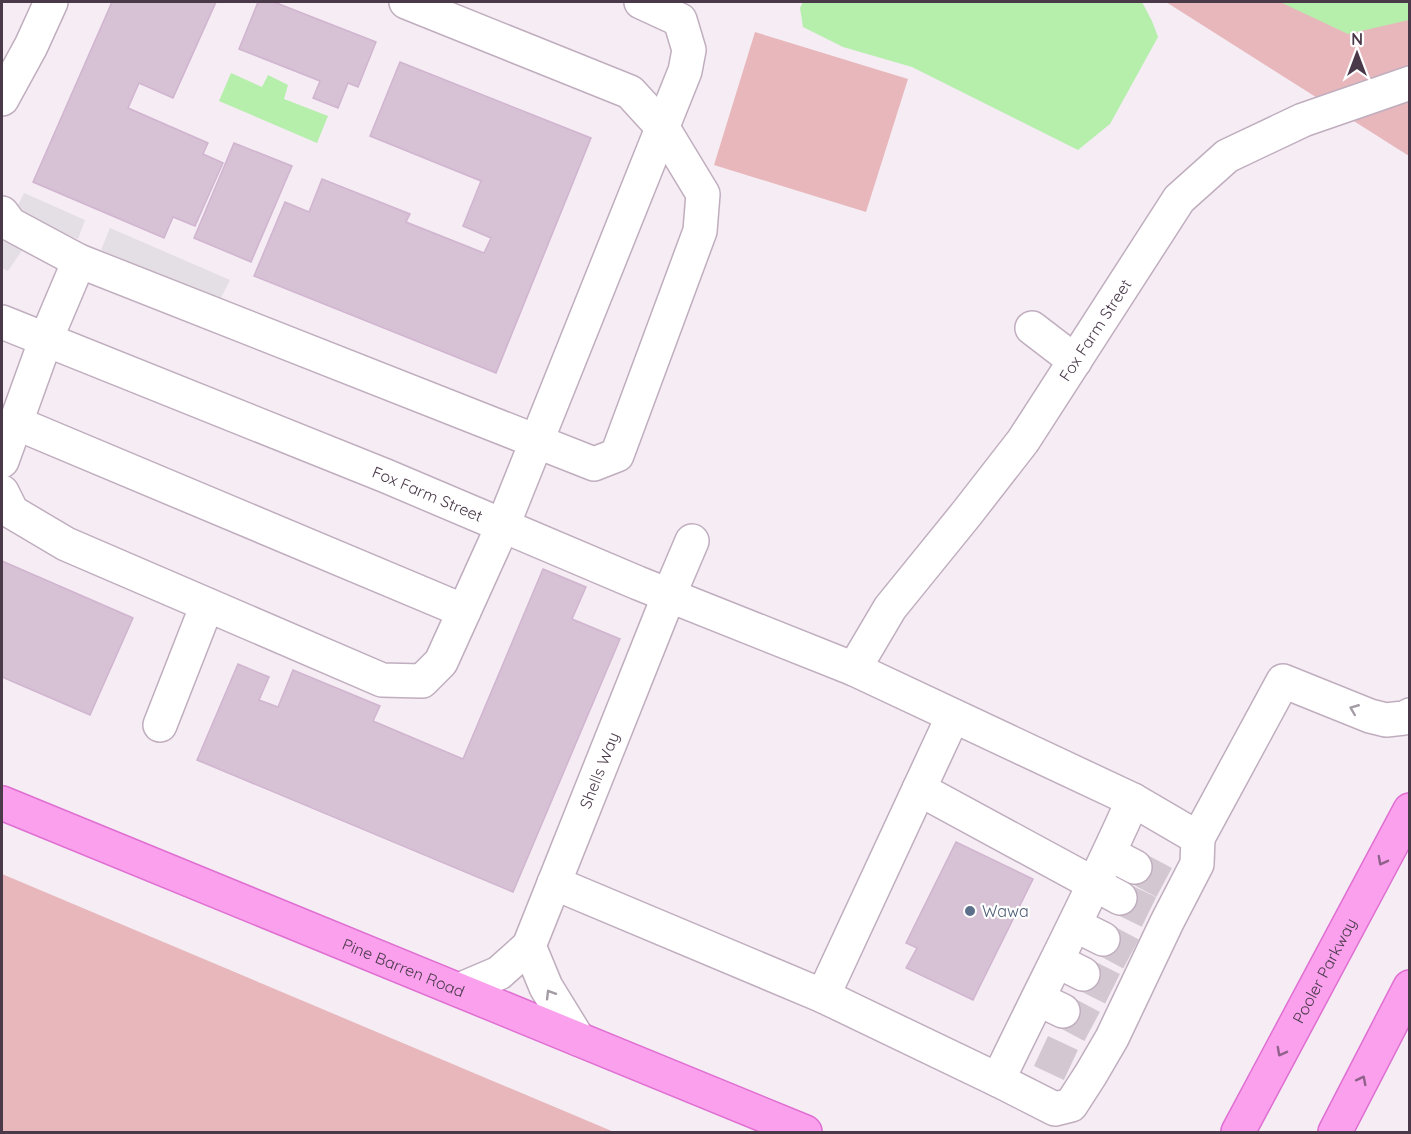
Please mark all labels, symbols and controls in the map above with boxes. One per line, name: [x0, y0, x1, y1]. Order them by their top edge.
north arrow: [1327, 24, 1387, 84]
text: N: [1351, 29, 1363, 49]
street label: Fox Farm Street: [1055, 275, 1135, 385]
street label: Fox Farm Street: [370, 462, 486, 526]
one-way arrow: [1349, 704, 1360, 716]
street label: Shells Way: [575, 729, 623, 811]
one-way arrow: [1378, 855, 1389, 865]
place label: Wawa: [982, 901, 1029, 921]
marker: Wawa: [963, 904, 977, 918]
street label: Pooler Parkway: [1288, 914, 1361, 1027]
street label: Pine Barren Road: [340, 934, 468, 1001]
one-way arrow: [546, 990, 558, 1000]
one-way arrow: [1277, 1046, 1288, 1056]
one-way arrow: [1355, 1076, 1366, 1087]

